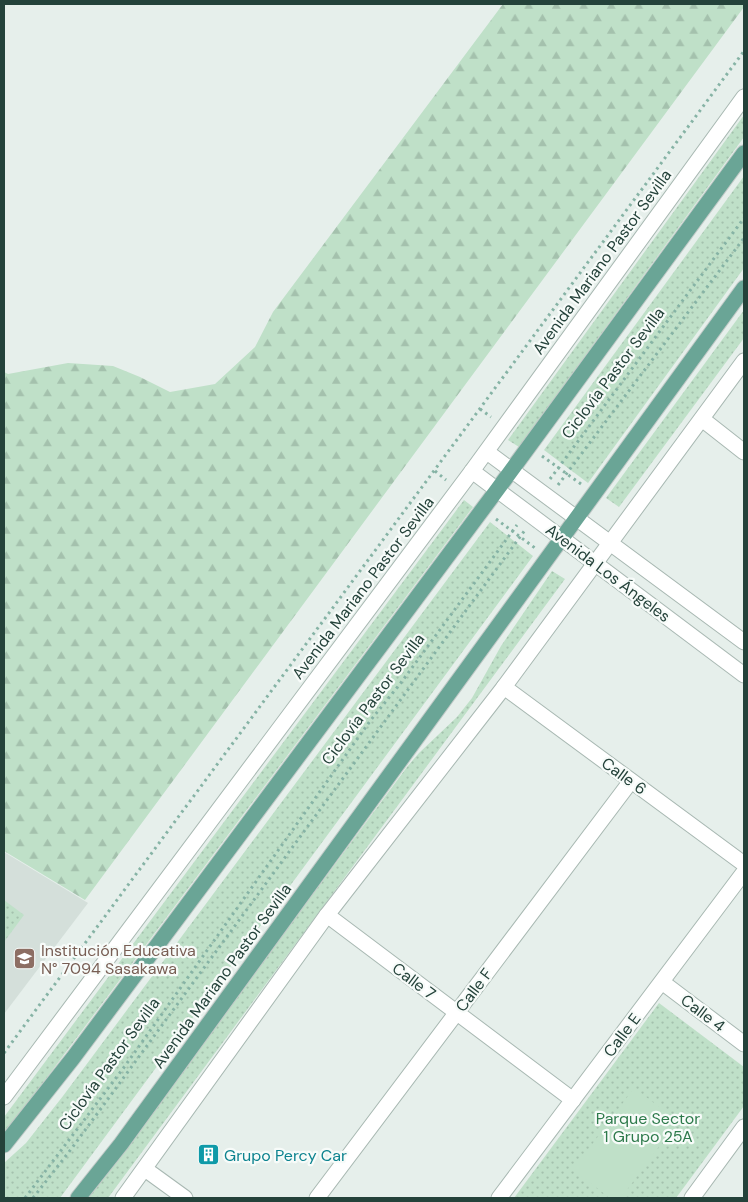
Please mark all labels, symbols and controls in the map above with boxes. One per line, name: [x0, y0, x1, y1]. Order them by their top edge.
street label: Avenida Mariano Pastor Sevilla: [528, 165, 676, 359]
street label: Ciclovía Pastor Sevilla: [557, 303, 669, 443]
street label: Avenida Mariano Pastor Sevilla: [287, 492, 439, 684]
street label: Avenida Los Ángeles: [541, 519, 675, 627]
street label: Ciclovía Pastor Sevilla: [317, 629, 429, 769]
street label: Calle 6: [597, 753, 651, 799]
street label: Avenida Mariano Pastor Sevilla: [148, 879, 296, 1073]
place label: Institución Educativa N° 7094 Sasakawa: [41, 940, 196, 979]
school or university icon: Institución Educativa N° 7094 Sasakawa: [13, 947, 37, 971]
street label: Calle 7: [388, 958, 440, 1004]
street label: Calle F: [451, 964, 497, 1016]
street label: Calle 4: [677, 989, 730, 1037]
street label: Ciclovía Pastor Sevilla: [54, 993, 164, 1135]
street label: Calle E: [599, 1009, 645, 1061]
park label: Parque Sector 1 Grupo 25A: [596, 1108, 700, 1147]
building icon: Grupo Percy Car: [196, 1143, 220, 1167]
place label: Grupo Percy Car: [224, 1145, 347, 1166]

